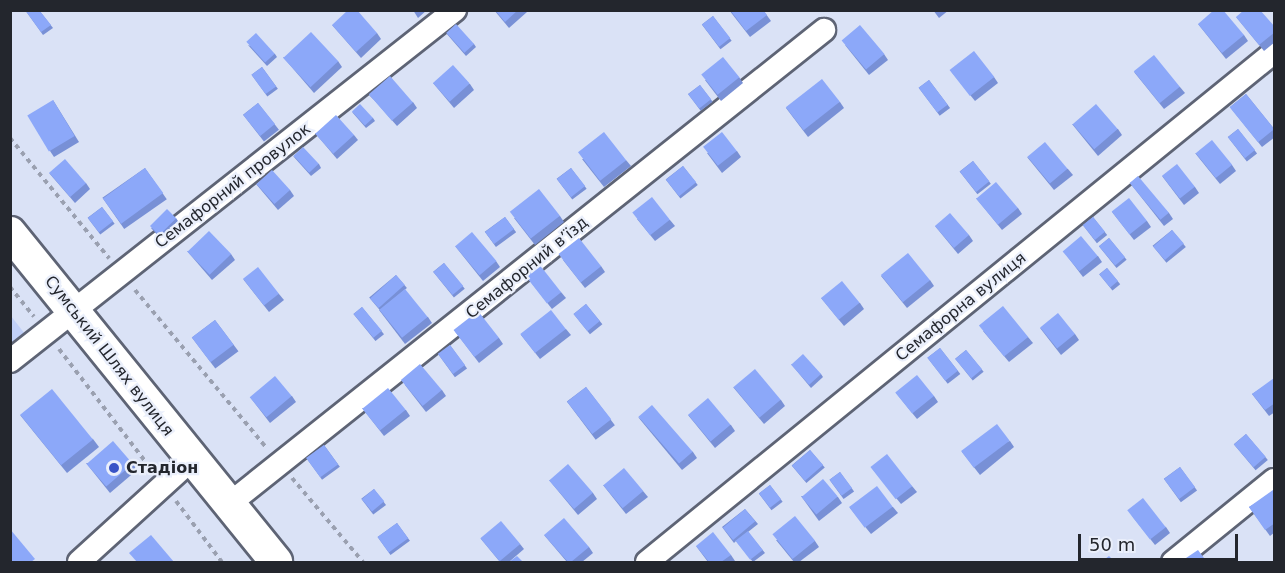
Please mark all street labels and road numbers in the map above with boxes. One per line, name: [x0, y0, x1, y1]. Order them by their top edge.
street label: Семафорний провулок: [152, 119, 314, 253]
street label: Семафорний в’їзд: [462, 213, 592, 323]
street label: Семафорна вулиця: [892, 249, 1030, 365]
street label: Сумський Шлях вулиця: [40, 272, 178, 440]

